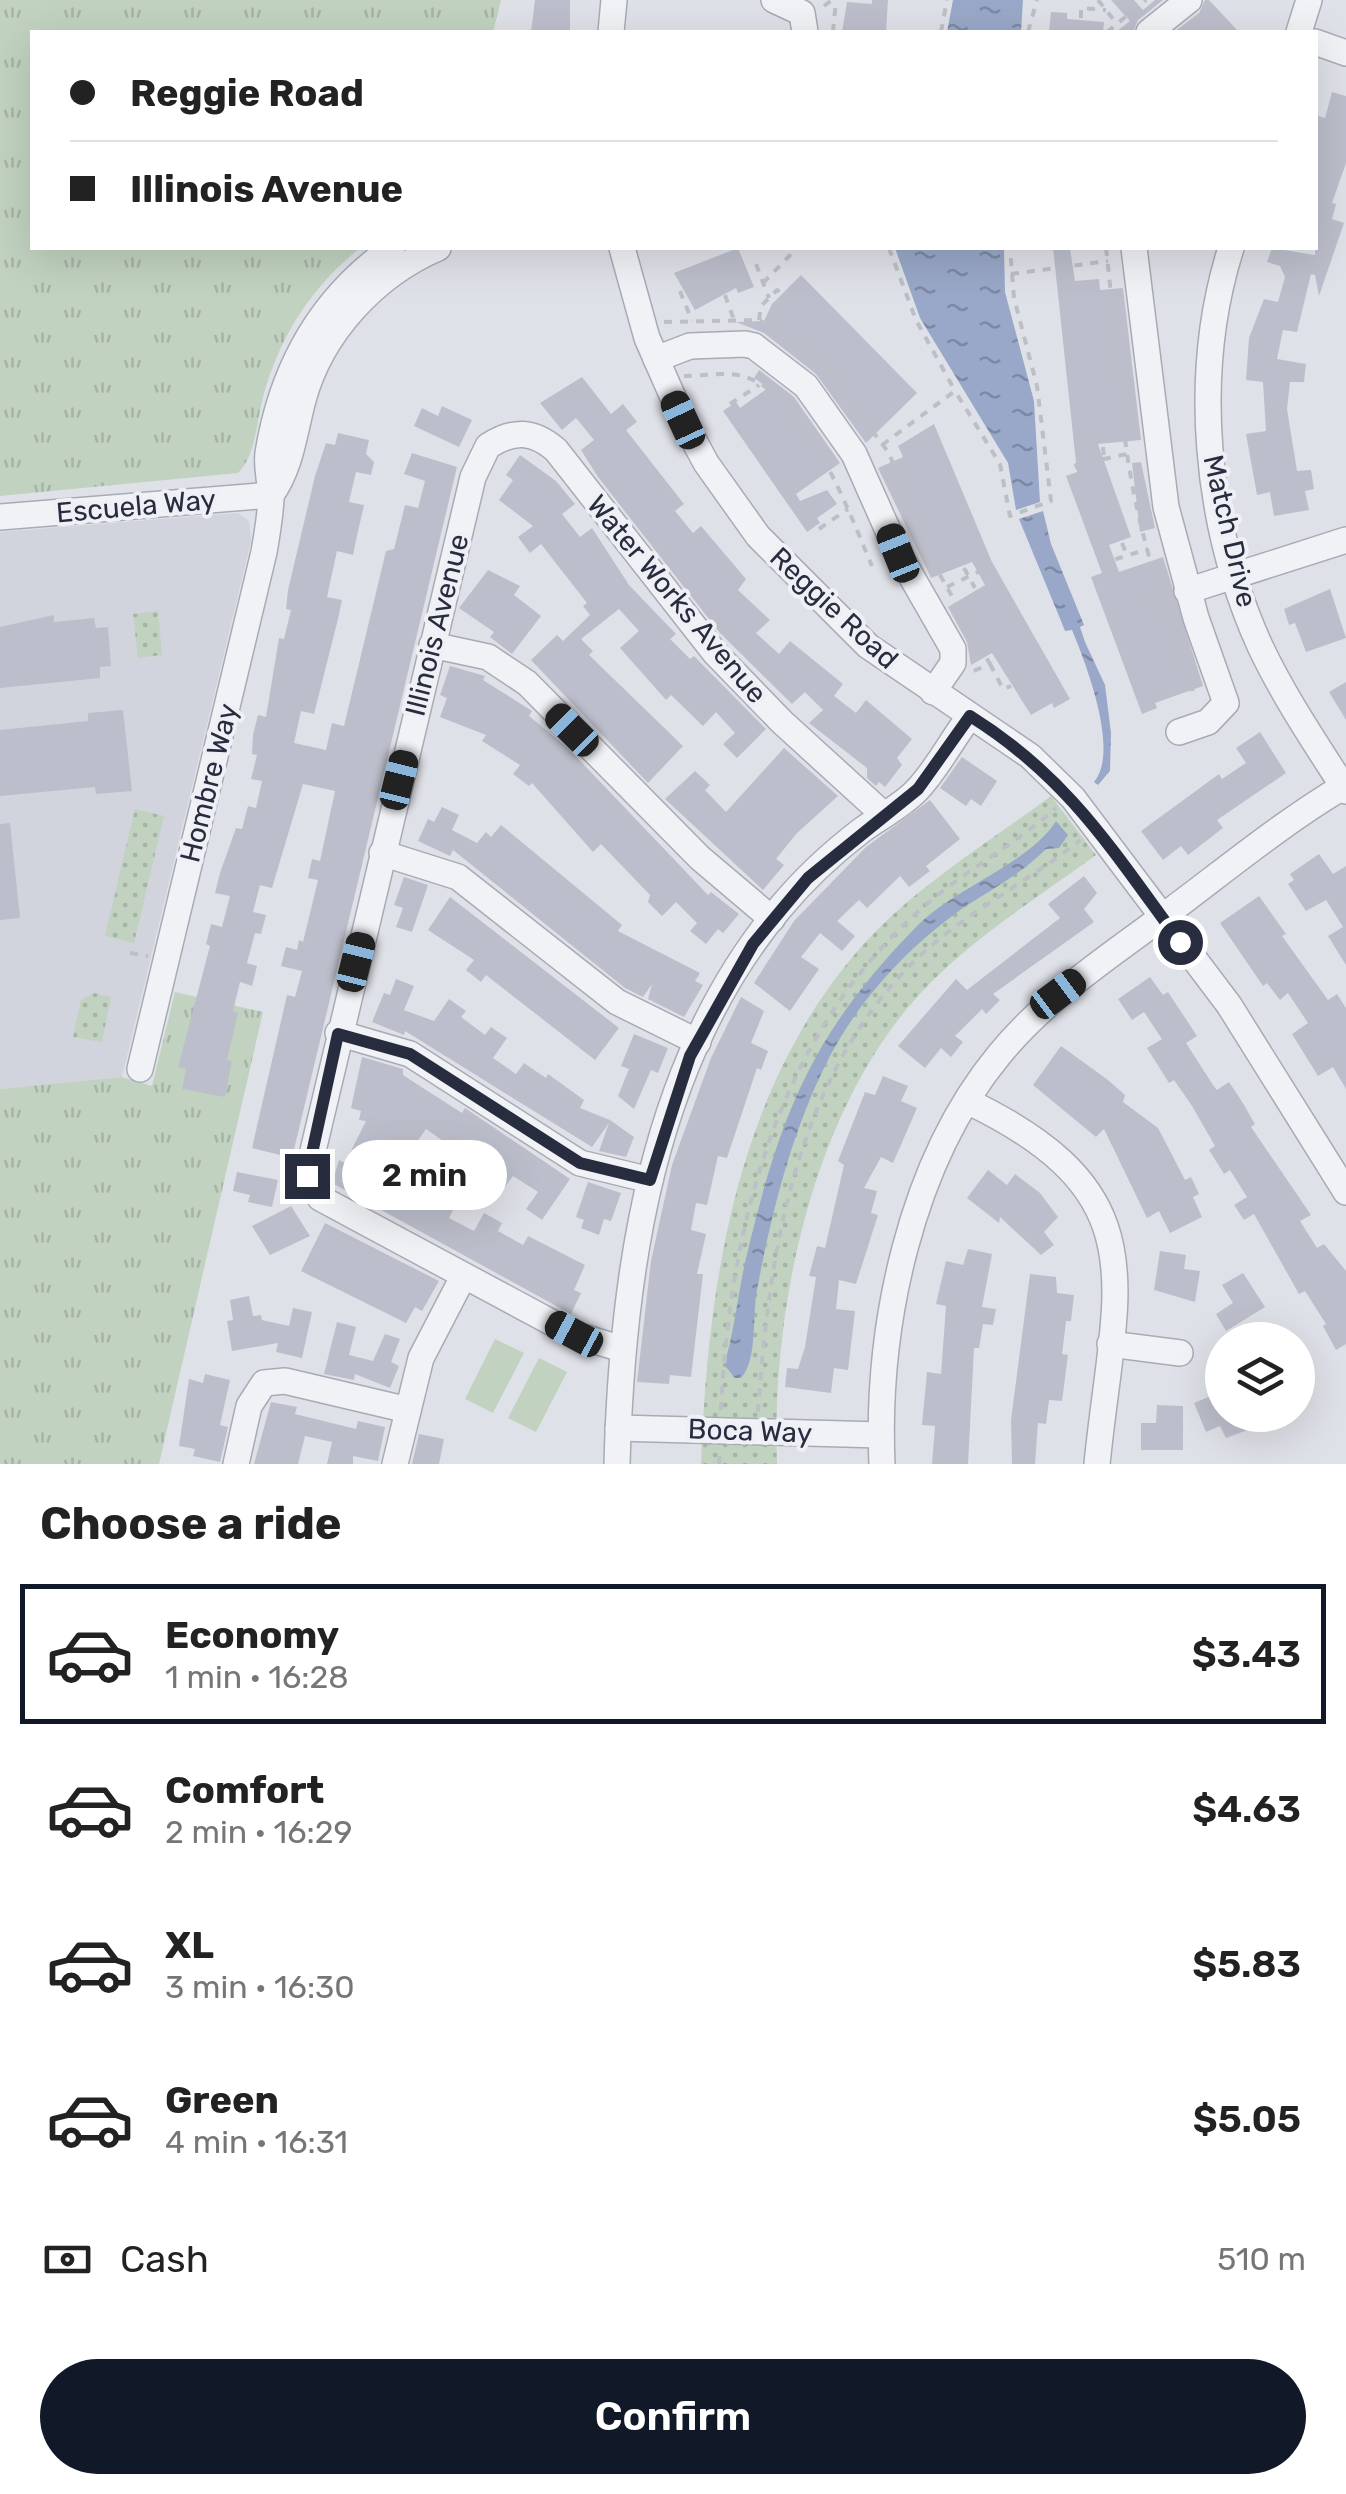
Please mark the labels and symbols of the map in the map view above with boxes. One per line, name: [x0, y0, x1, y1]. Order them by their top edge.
car: [657, 386, 709, 454]
street label: Match Drive: [1196, 452, 1264, 610]
street label: Escuela Way: [55, 483, 217, 529]
street label: Water Works Avenue: [580, 488, 774, 710]
car: [873, 520, 923, 586]
street label: Illinois Avenue: [398, 531, 476, 719]
street label: Reggie Road: [763, 540, 905, 676]
car: [540, 698, 604, 762]
street label: Hombre Way: [173, 700, 245, 866]
car: [377, 747, 421, 813]
route start: [1158, 920, 1203, 965]
car: [334, 929, 378, 995]
car: [1025, 964, 1091, 1024]
callout: 2 min: [342, 1141, 507, 1211]
route end: [285, 1154, 330, 1199]
car: [540, 1307, 608, 1361]
street label: Boca Way: [687, 1412, 813, 1450]

